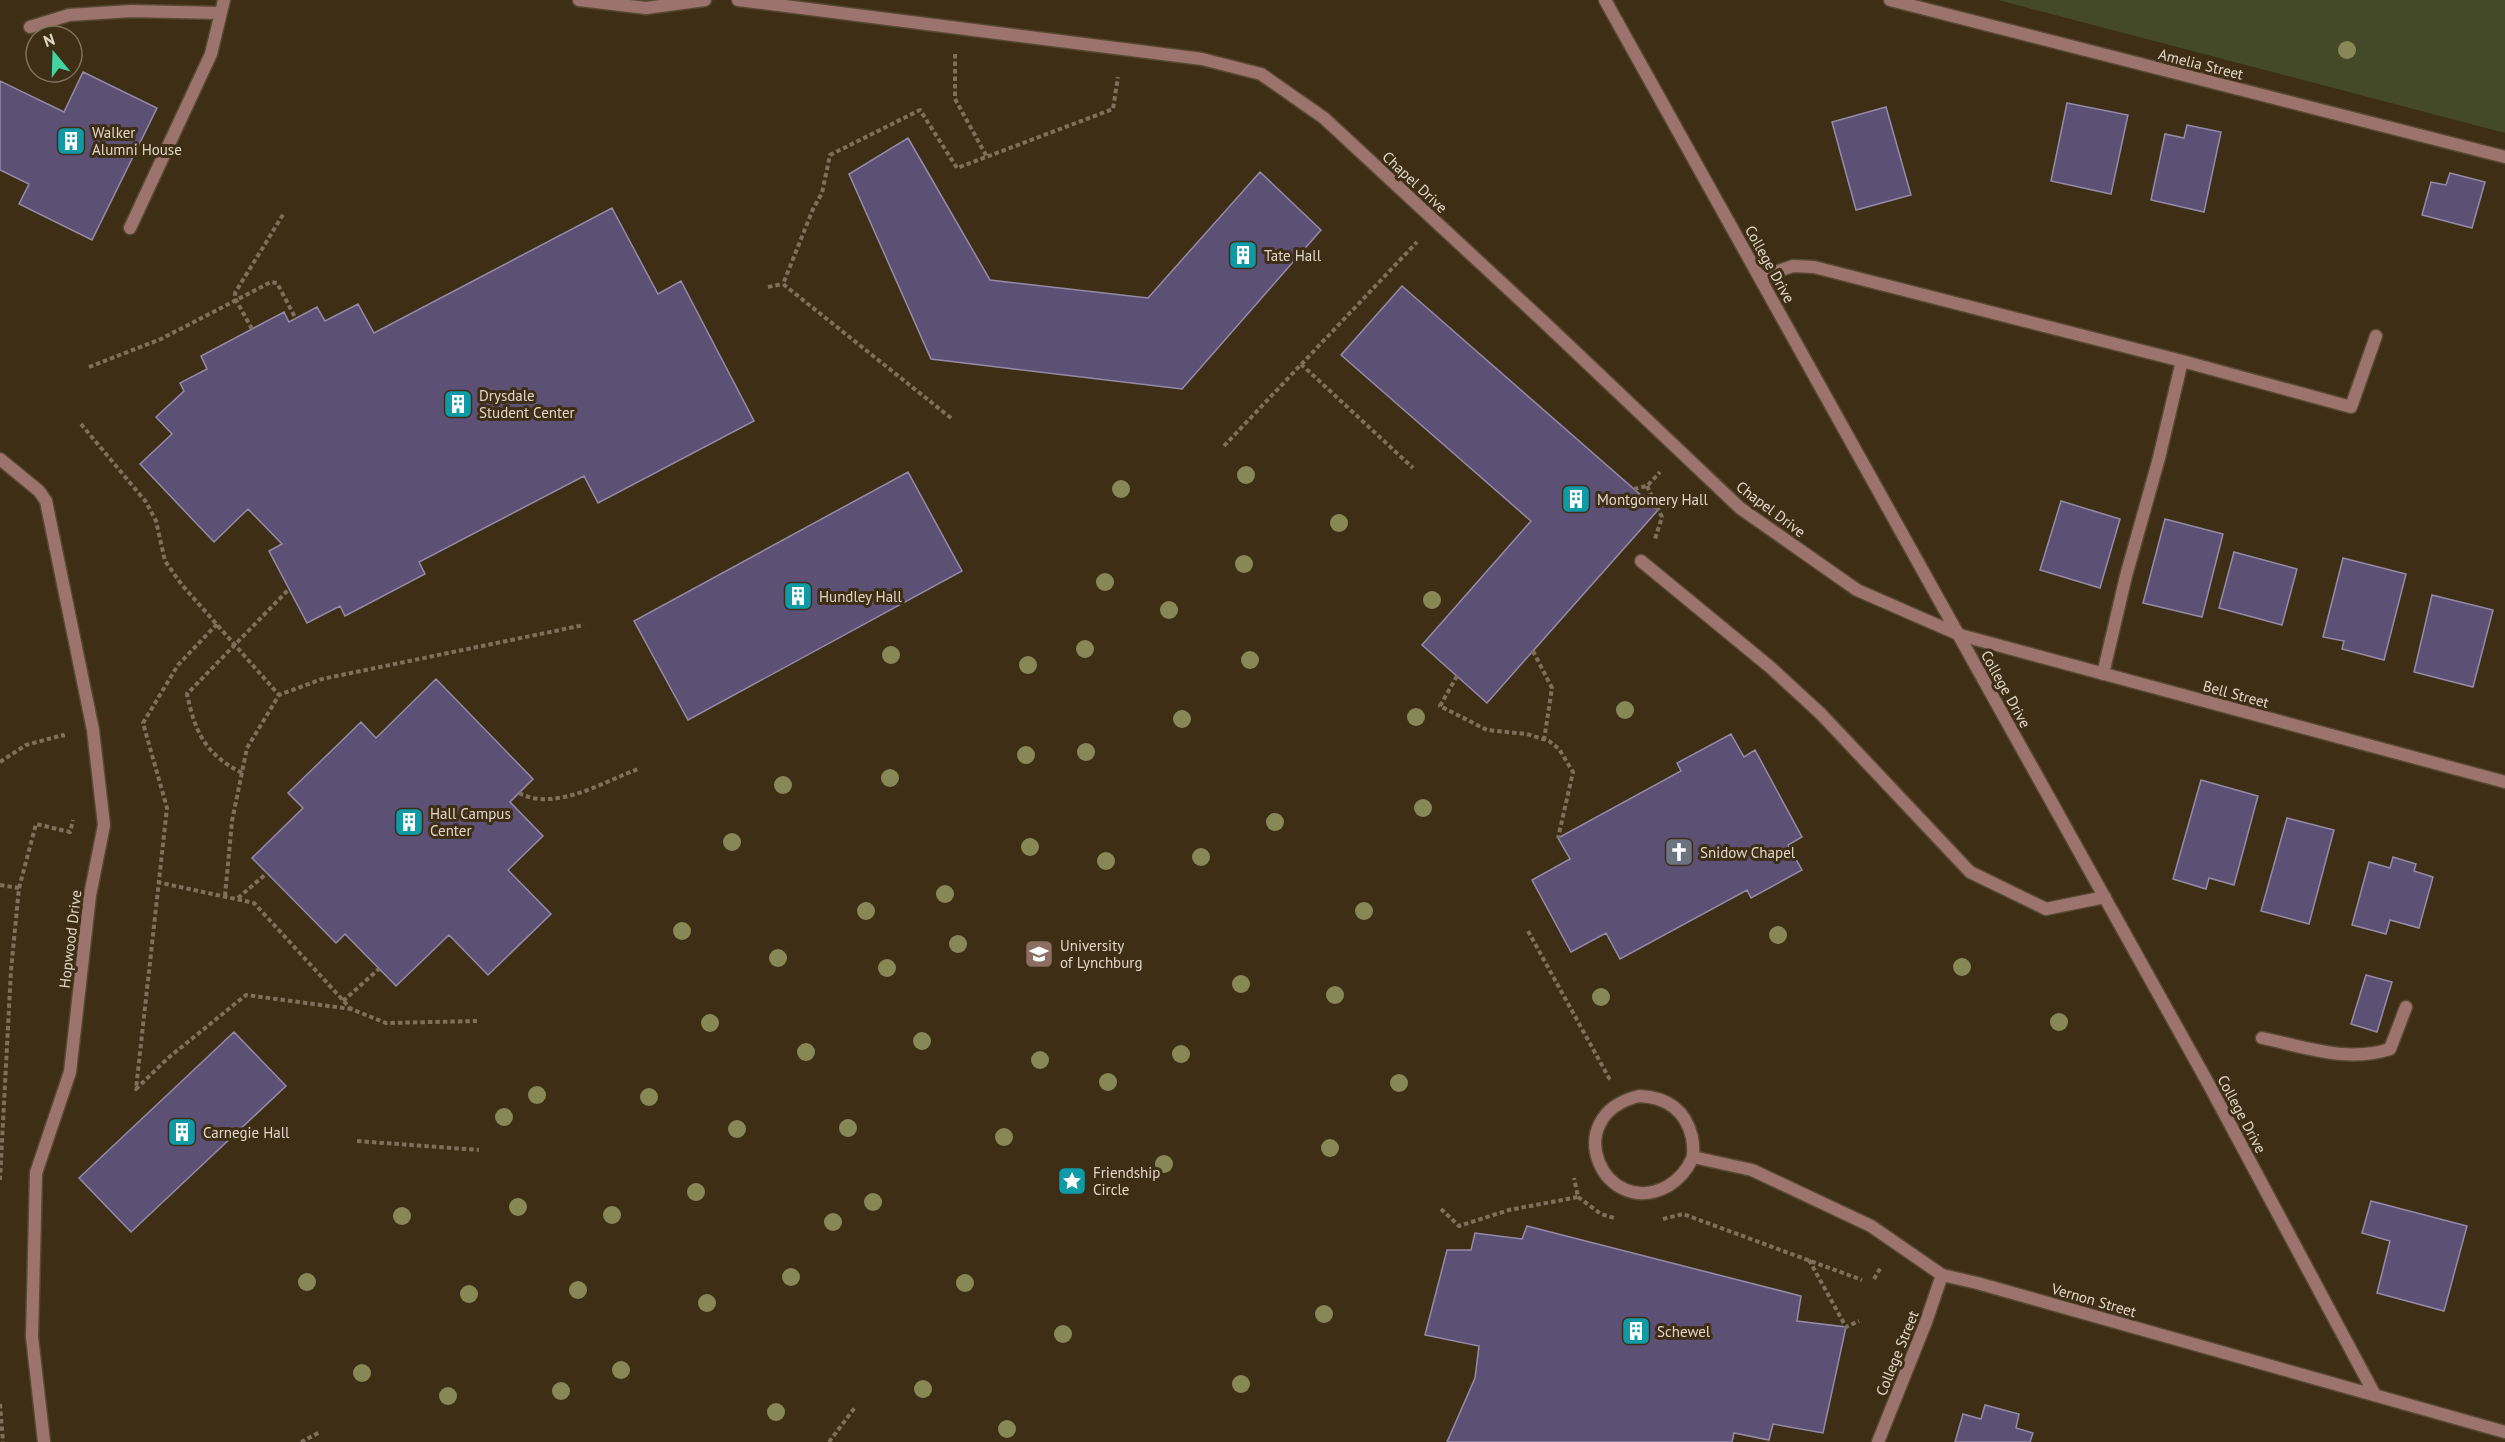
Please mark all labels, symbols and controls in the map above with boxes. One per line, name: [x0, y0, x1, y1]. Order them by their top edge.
north arrow: [24, 24, 84, 84]
text: N: [41, 29, 57, 51]
street label: Amelia Street: [2157, 44, 2245, 84]
place label: Walker Alumni House: [92, 123, 182, 159]
building icon: Walker Alumni House: [55, 125, 87, 157]
street label: Chapel Drive: [1379, 147, 1451, 217]
street label: College Drive: [1741, 222, 1799, 306]
building icon: Tate Hall: [1227, 239, 1259, 271]
place label: Tate Hall: [1264, 246, 1322, 265]
place label: Drysdale Student Center: [479, 386, 575, 422]
building icon: Drysdale Student Center: [442, 388, 474, 420]
street label: Chapel Drive: [1733, 477, 1809, 541]
building icon: Montgomery Hall: [1560, 483, 1592, 515]
place label: Montgomery Hall: [1597, 490, 1708, 509]
building icon: Hundley Hall: [782, 580, 814, 612]
place label: Hundley Hall: [819, 587, 902, 606]
street label: College Drive: [1977, 647, 2035, 731]
street label: Bell Street: [2201, 676, 2271, 712]
place label: Hall Campus Center: [430, 804, 511, 840]
building icon: Hall Campus Center: [393, 806, 425, 838]
church icon: Snidow Chapel: [1663, 836, 1695, 868]
place label: Snidow Chapel: [1700, 843, 1796, 862]
street label: Hopwood Drive: [55, 889, 85, 989]
place label: University of Lynchburg: [1060, 936, 1142, 972]
school or university icon: University of Lynchburg: [1023, 938, 1055, 970]
street label: College Drive: [2214, 1072, 2270, 1156]
building icon: Carnegie Hall: [166, 1116, 198, 1148]
place label: Carnegie Hall: [203, 1123, 290, 1142]
place label: Friendship Circle: [1093, 1163, 1160, 1199]
place icon: Friendship Circle: [1056, 1165, 1088, 1197]
street label: Vernon Street: [2049, 1279, 2139, 1321]
street label: College Street: [1871, 1308, 1923, 1398]
building icon: Schewel: [1620, 1315, 1652, 1347]
place label: Schewel: [1657, 1322, 1711, 1341]

